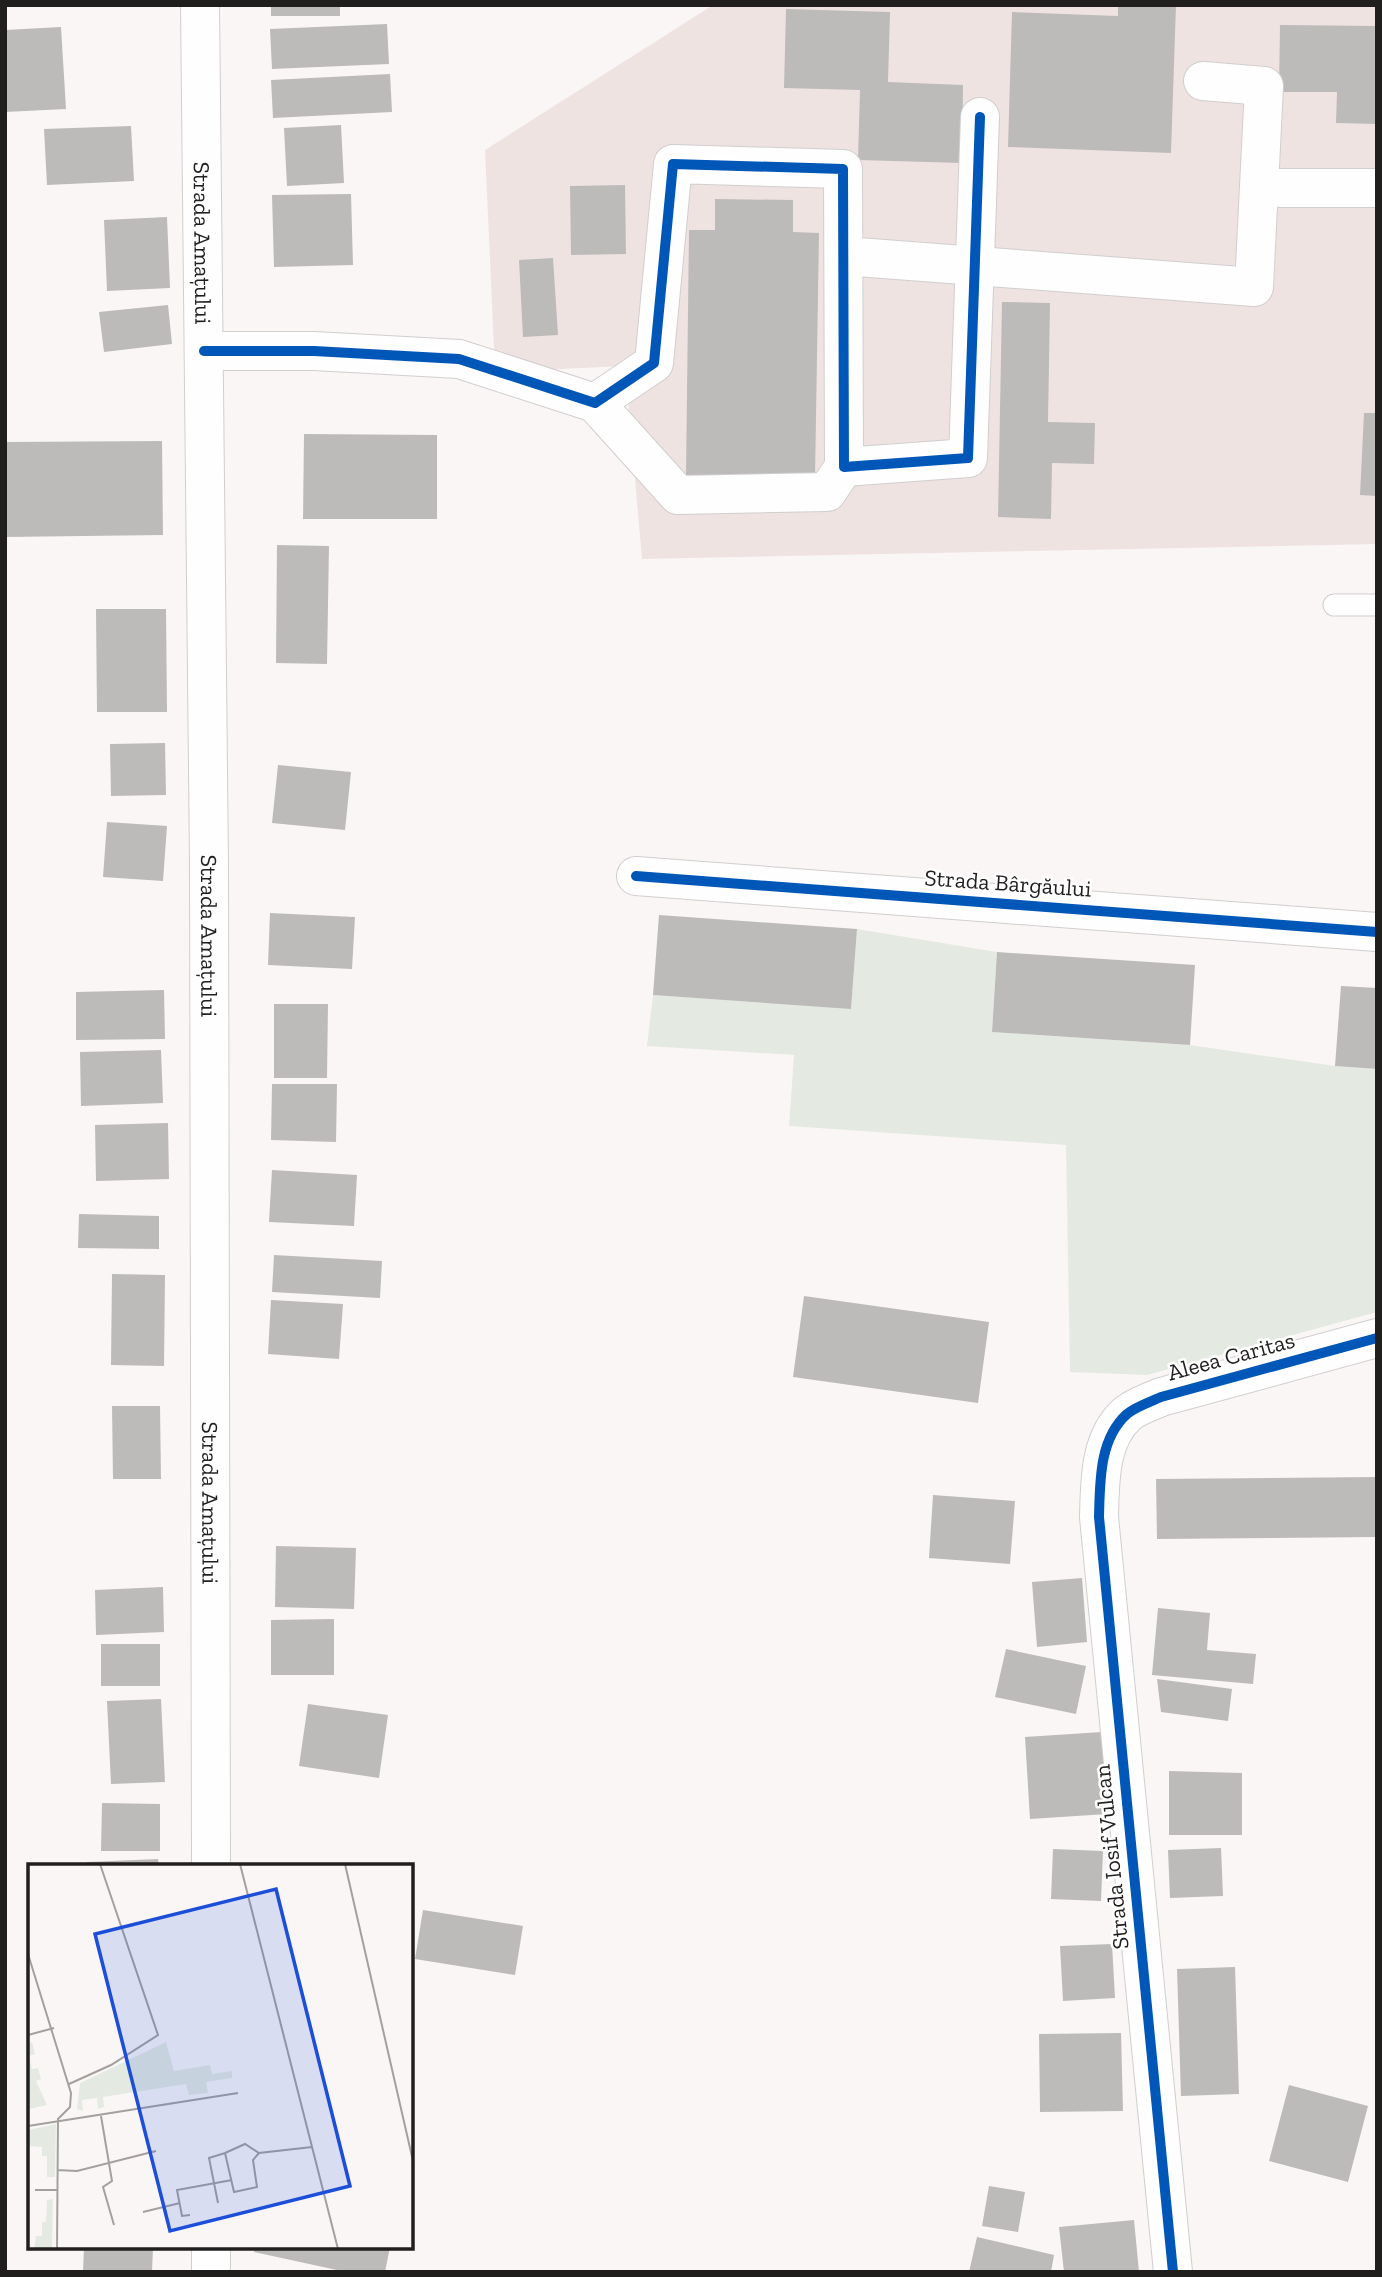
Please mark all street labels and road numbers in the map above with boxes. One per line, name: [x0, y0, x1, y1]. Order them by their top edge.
street label: Strada Amațului: [188, 162, 217, 324]
street label: Strada Amațului: [195, 854, 223, 1017]
street label: Strada Bârgăului: [924, 863, 1092, 903]
street label: Aleea Caritas: [1164, 1326, 1298, 1386]
street label: Strada Amațului: [196, 1422, 224, 1584]
street label: Strada Iosif Vulcan: [1087, 1763, 1135, 1951]

